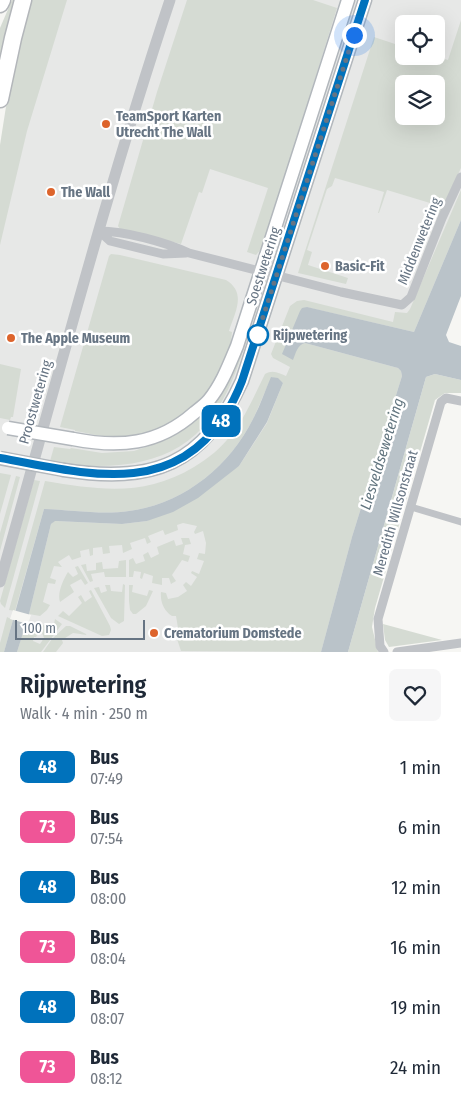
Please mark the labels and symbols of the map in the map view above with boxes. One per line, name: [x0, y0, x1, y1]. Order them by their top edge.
your location: [342, 23, 367, 48]
place label: TeamSport Karten Utrecht The Wall: [116, 108, 221, 141]
marker: TeamSport Karten Utrecht The Wall: [100, 118, 112, 130]
place label: The Wall: [61, 184, 110, 201]
marker: The Wall: [45, 186, 57, 198]
street label: Middenwetering: [394, 195, 445, 287]
street label: Soestwetering: [243, 224, 284, 308]
place label: Basic-Fit: [335, 258, 386, 275]
marker: Basic-Fit: [319, 260, 331, 272]
marker: Rijpwetering: [247, 324, 269, 346]
place label: Rijpwetering: [273, 327, 347, 344]
place label: The Apple Museum: [21, 330, 131, 347]
marker: The Apple Museum: [5, 332, 17, 344]
street label: Proostwetering: [15, 358, 56, 446]
water label: Liesveldsewetering: [356, 396, 408, 512]
line badge: 48: [198, 405, 244, 437]
street label: Meredith Willsonstraat: [369, 448, 422, 578]
scale bar: [15, 617, 145, 640]
place label: Crematorium Domstede: [164, 625, 302, 642]
marker: Crematorium Domstede: [148, 627, 160, 639]

